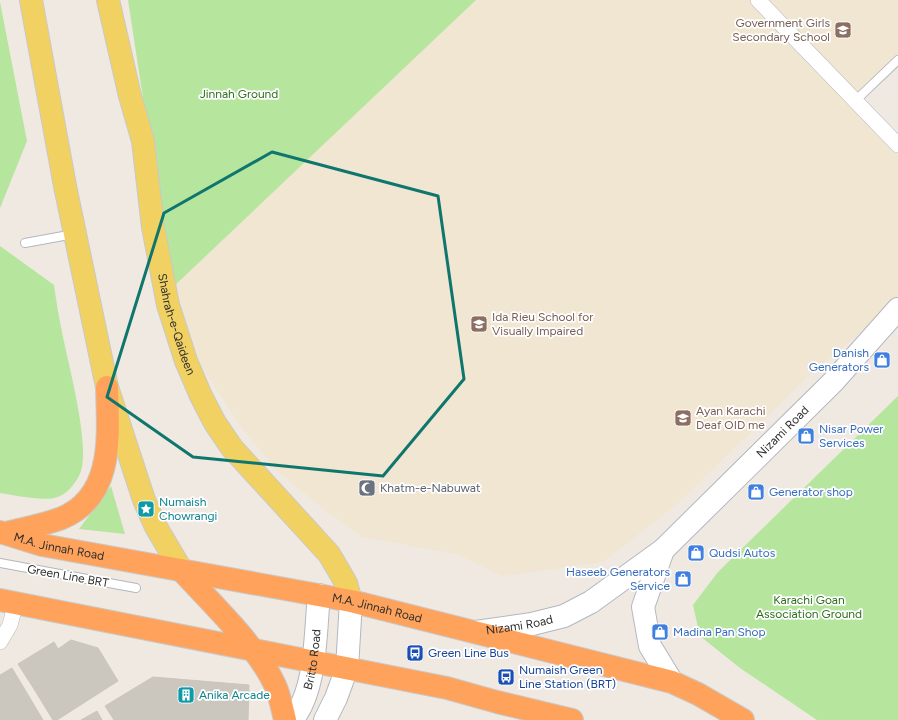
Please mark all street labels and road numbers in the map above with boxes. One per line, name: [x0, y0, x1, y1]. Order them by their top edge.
street label: Shahrah-e-Qaideen: [155, 272, 198, 377]
street label: Nizami Road: [754, 403, 812, 461]
street label: M.A. Jinnah Road: [12, 530, 105, 563]
street label: Green Line BRT: [26, 562, 110, 590]
street label: M.A. Jinnah Road: [331, 591, 424, 626]
street label: Nizami Road: [485, 612, 554, 637]
street label: Britto Road: [301, 629, 323, 691]

